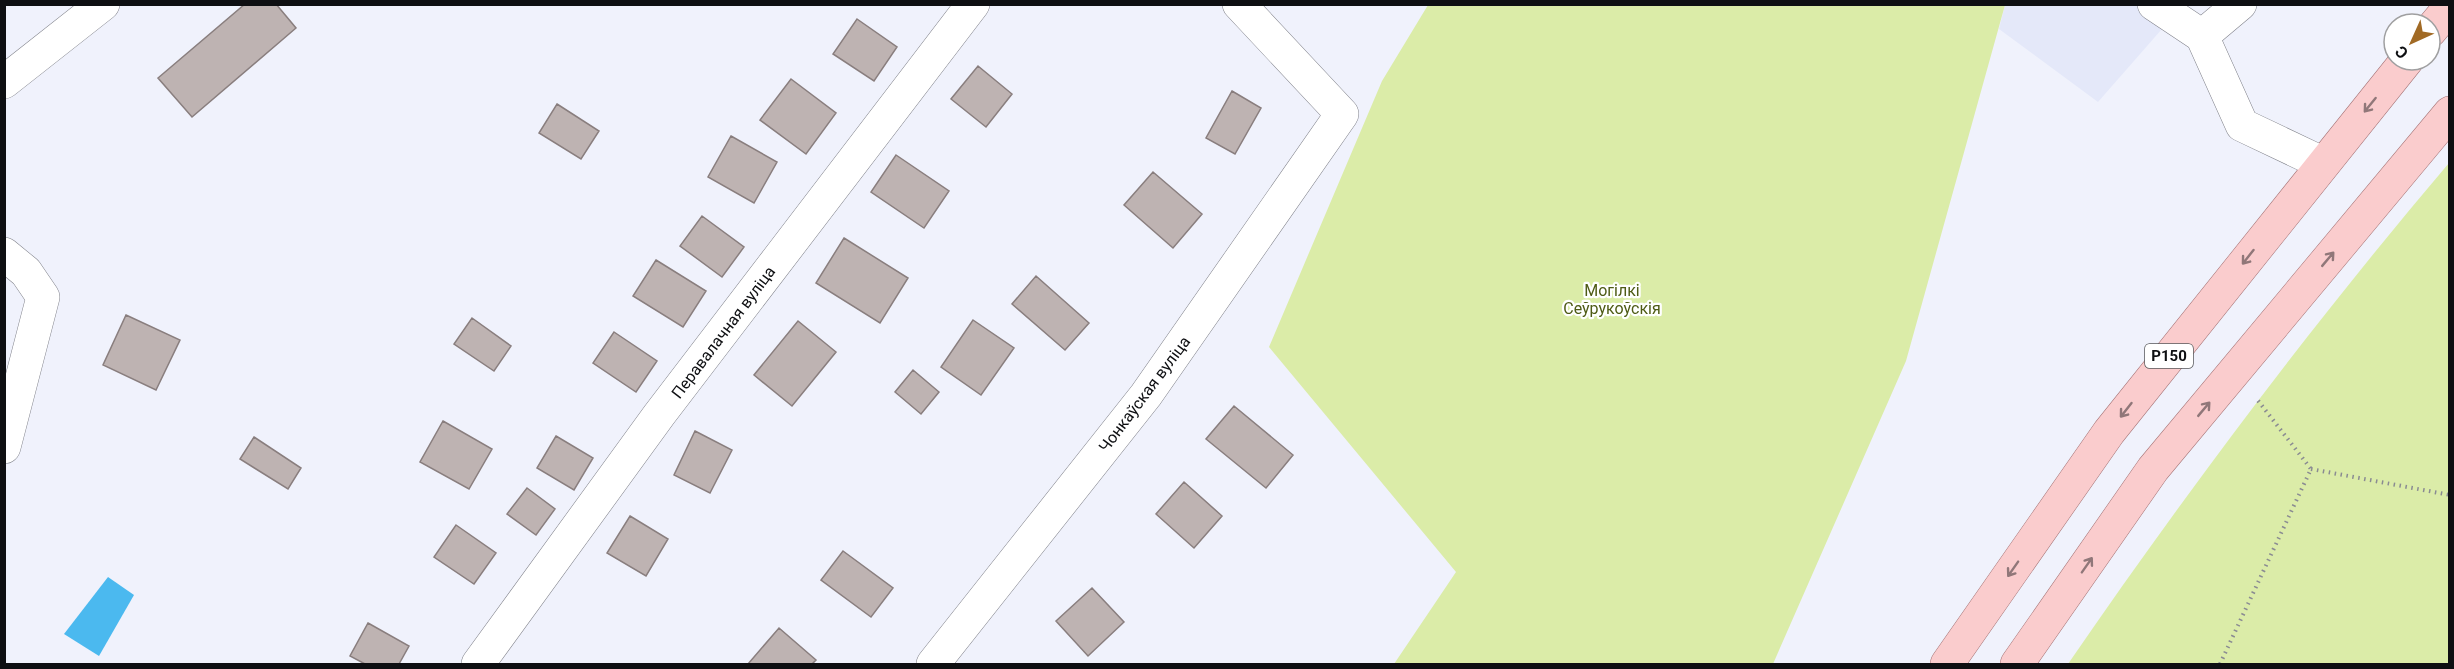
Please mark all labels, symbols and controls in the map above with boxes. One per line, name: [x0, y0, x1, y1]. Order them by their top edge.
north arrow: [2382, 12, 2442, 72]
text: С: [2391, 42, 2412, 63]
one-way arrow: [2363, 97, 2376, 113]
one-way arrow: [2241, 249, 2254, 265]
one-way arrow: [2321, 252, 2335, 267]
street label: Перавалачная вуліца: [668, 263, 779, 402]
park label: Могілкі Сеўрукоўскія: [1563, 281, 1661, 318]
street label: Чонкаўская вуліца: [1095, 333, 1194, 456]
road number: Р150: [2145, 344, 2193, 368]
one-way arrow: [2197, 401, 2210, 417]
one-way arrow: [2120, 402, 2133, 418]
one-way arrow: [2081, 557, 2093, 573]
one-way arrow: [2007, 560, 2019, 577]

